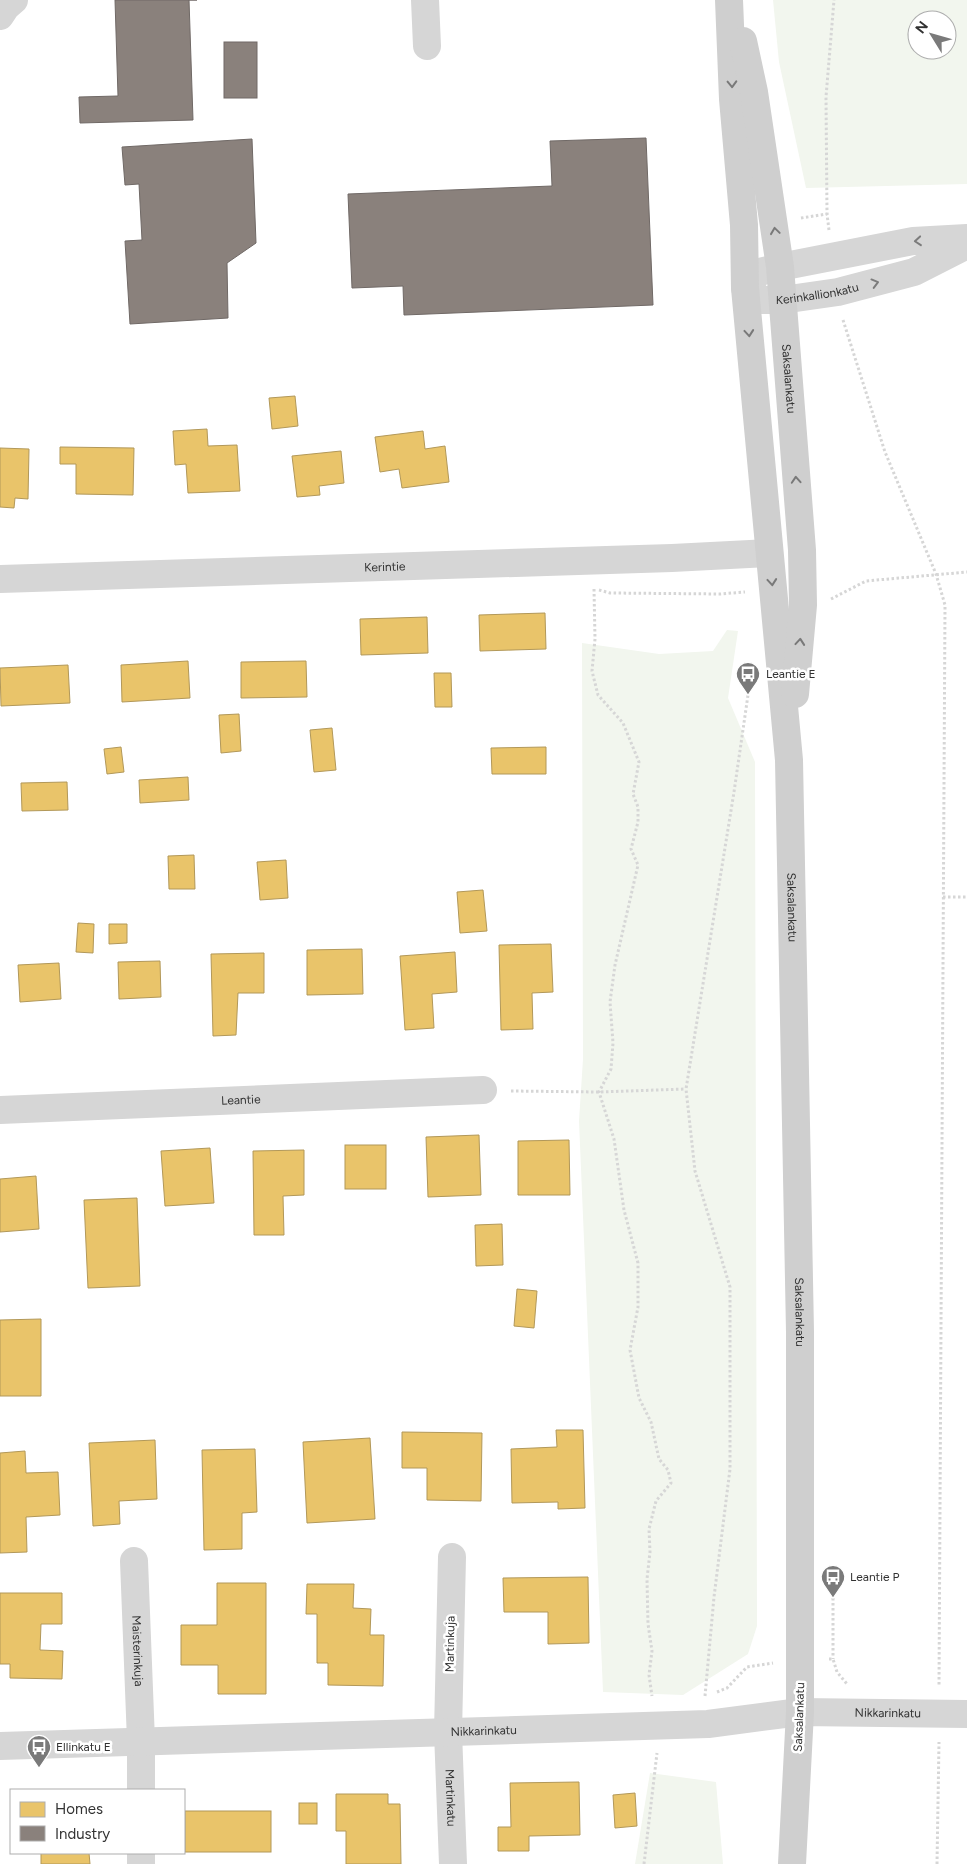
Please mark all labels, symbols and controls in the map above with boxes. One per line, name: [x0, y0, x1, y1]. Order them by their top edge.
north arrow: [907, 10, 957, 60]
text: N: [912, 18, 932, 37]
one-way arrow: [727, 80, 737, 88]
one-way arrow: [770, 226, 781, 234]
one-way arrow: [914, 235, 922, 246]
one-way arrow: [870, 278, 878, 288]
street label: Kerinkallionkatu: [776, 280, 860, 307]
one-way arrow: [743, 329, 754, 337]
street label: Saksalankatu: [779, 343, 798, 414]
one-way arrow: [791, 475, 802, 483]
street label: Kerintie: [364, 559, 406, 575]
one-way arrow: [766, 578, 777, 586]
one-way arrow: [794, 637, 805, 645]
bus stop icon: Leantie E: [735, 661, 761, 695]
place label: Leantie E: [766, 667, 816, 681]
street label: Saksalankatu: [784, 872, 800, 942]
street label: Leantie: [221, 1092, 261, 1108]
street label: Saksalankatu: [792, 1277, 807, 1347]
bus stop icon: Leantie P: [820, 1564, 846, 1598]
place label: Leantie P: [850, 1570, 899, 1584]
street label: Maisterinkuja: [129, 1615, 146, 1687]
street label: Martinkuja: [443, 1616, 457, 1672]
street label: Saksalankatu: [791, 1682, 807, 1752]
street label: Nikkarinkatu: [855, 1706, 921, 1720]
street label: Nikkarinkatu: [450, 1723, 517, 1739]
bus stop icon: Ellinkatu E: [26, 1734, 52, 1768]
place label: Ellinkatu E: [56, 1740, 111, 1754]
street label: Martinkatu: [442, 1769, 459, 1827]
legend: [10, 1789, 185, 1854]
text: Homes: [55, 1800, 103, 1818]
text: Industry: [55, 1825, 110, 1843]

